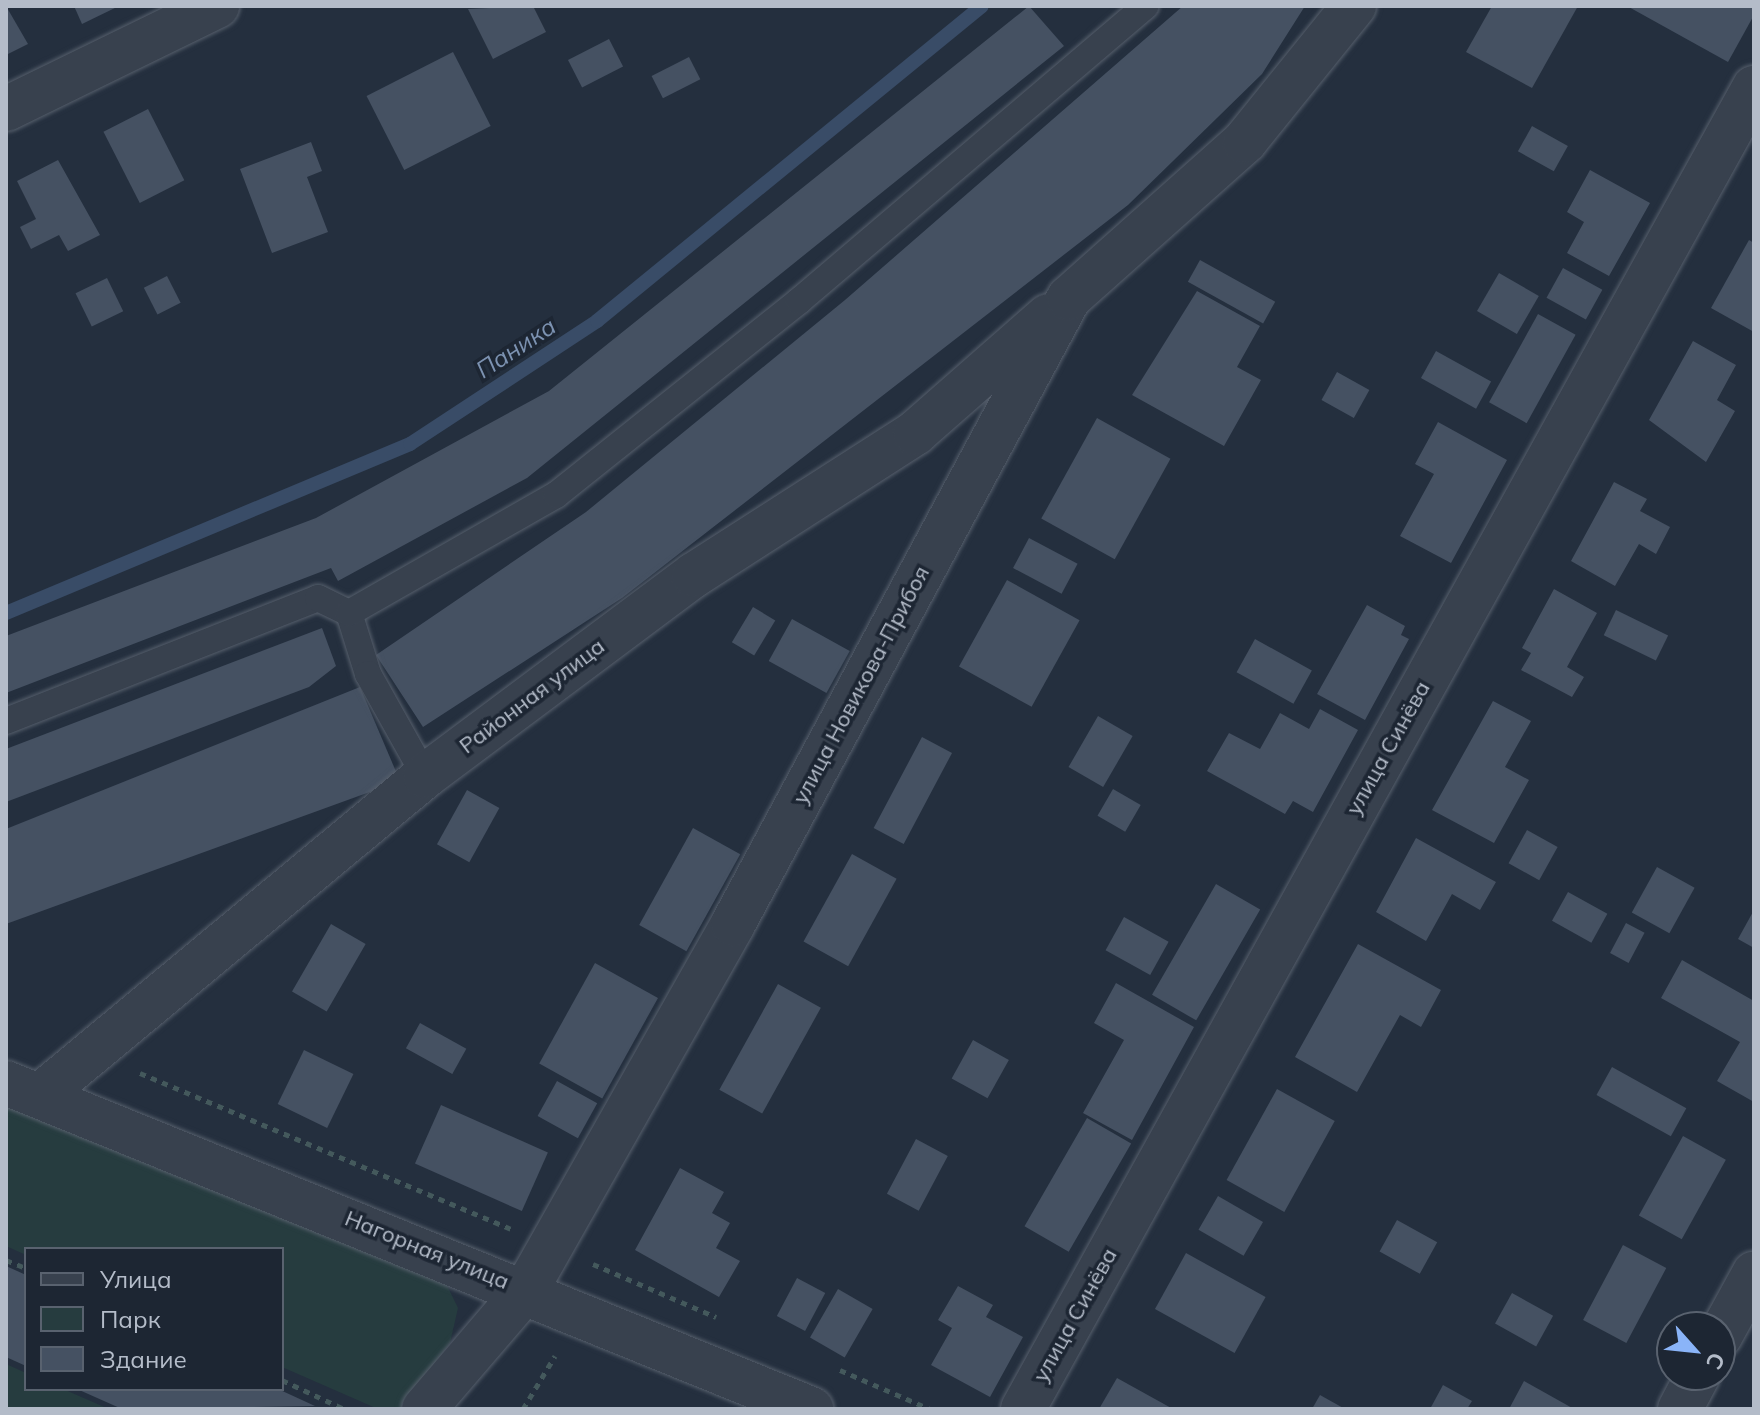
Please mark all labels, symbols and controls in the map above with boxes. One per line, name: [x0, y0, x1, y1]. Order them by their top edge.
water label: Паника: [471, 312, 561, 384]
street label: улица Новикова-Прибоя: [787, 562, 935, 808]
street label: Районная улица: [454, 633, 610, 759]
street label: улица Синёва: [1340, 676, 1436, 820]
street label: Нагорная улица: [341, 1205, 513, 1295]
street label: улица Синёва: [1027, 1243, 1123, 1387]
legend: [24, 1247, 284, 1391]
text: Улица: [100, 1264, 172, 1294]
text: Парк: [100, 1304, 161, 1334]
north arrow: [1656, 1311, 1736, 1391]
text: Здание: [100, 1344, 187, 1374]
text: С: [1700, 1348, 1732, 1374]

